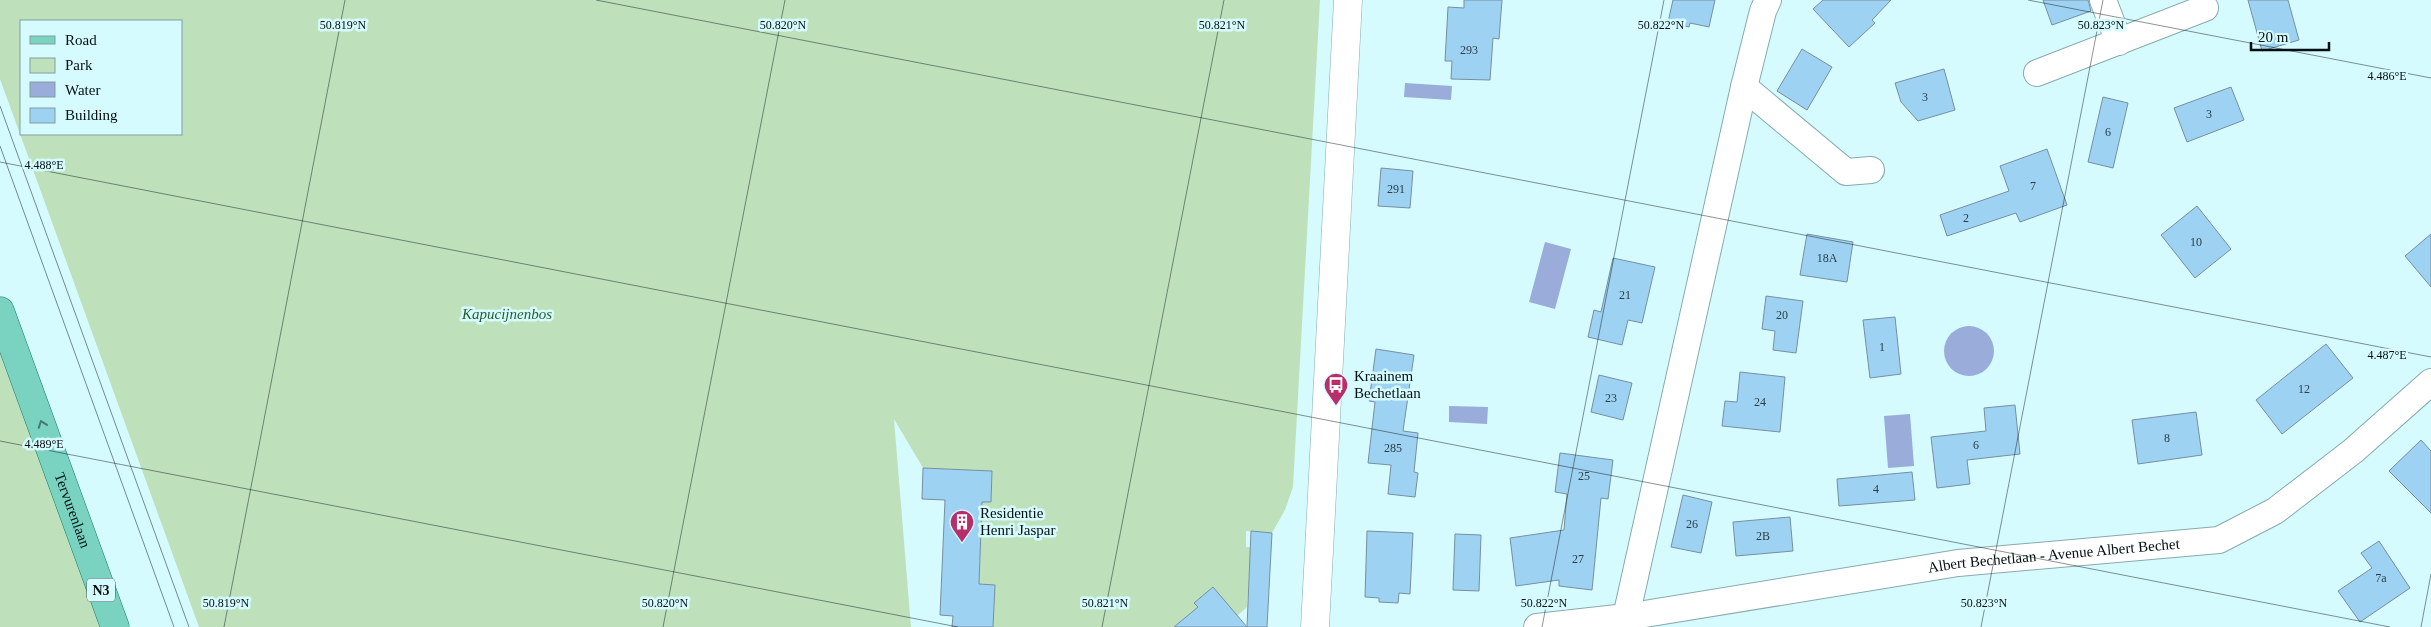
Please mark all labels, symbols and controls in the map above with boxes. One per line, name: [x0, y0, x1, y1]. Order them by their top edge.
text: 50.819°N: [320, 18, 367, 32]
text: 50.820°N: [760, 18, 807, 32]
text: 50.821°N: [1199, 18, 1246, 32]
text: 50.822°N: [1638, 18, 1685, 32]
text: 50.823°N: [2078, 18, 2125, 32]
legend: [20, 20, 182, 135]
scale bar: [2251, 20, 2328, 52]
text: 20 m: [2258, 29, 2289, 45]
text: Road: [65, 32, 97, 48]
house number: 293: [1460, 43, 1478, 57]
text: Park: [65, 57, 93, 73]
text: 4.486°E: [2367, 69, 2407, 83]
text: Water: [65, 82, 100, 98]
house number: 3: [1922, 90, 1928, 104]
text: Building: [65, 107, 118, 123]
house number: 3: [2206, 107, 2212, 121]
house number: 6: [2105, 125, 2111, 139]
text: 4.488°E: [24, 158, 64, 172]
house number: 7: [2030, 179, 2036, 193]
house number: 291: [1387, 182, 1405, 196]
house number: 2: [1963, 211, 1969, 225]
house number: 10: [2190, 235, 2202, 249]
house number: 18A: [1817, 251, 1838, 265]
house number: 21: [1619, 288, 1631, 302]
park label: Kapucijnenbos: [461, 306, 552, 322]
house number: 20: [1776, 308, 1788, 322]
house number: 1: [1879, 340, 1885, 354]
text: 4.487°E: [2367, 348, 2407, 362]
place label: Kraainem Bechetlaan: [1354, 368, 1421, 401]
bus stop icon: Kraainem Bechetlaan: [1323, 372, 1349, 406]
house number: 12: [2298, 382, 2310, 396]
house number: 23: [1605, 391, 1617, 405]
house number: 24: [1754, 395, 1766, 409]
one-way arrow: [38, 420, 48, 429]
house number: 8: [2164, 431, 2170, 445]
text: 4.489°E: [24, 437, 64, 451]
house number: 6: [1973, 438, 1979, 452]
house number: 285: [1384, 441, 1402, 455]
house number: 25: [1578, 469, 1590, 483]
street label: Tervurenlaan: [51, 470, 94, 551]
house number: 4: [1873, 482, 1879, 496]
place label: Residentie Henri Jaspar: [980, 505, 1055, 538]
building icon: Residentie Henri Jaspar: [949, 509, 975, 543]
house number: 26: [1686, 517, 1698, 531]
house number: 2B: [1756, 529, 1770, 543]
street label: Albert Bechetlaan - Avenue Albert Bechet: [1927, 535, 2181, 576]
house number: 27: [1572, 552, 1584, 566]
house number: 7a: [2375, 571, 2387, 585]
road number: N3: [87, 578, 115, 602]
text: 50.819°N: [203, 596, 250, 610]
text: 50.820°N: [642, 596, 689, 610]
text: 50.821°N: [1082, 596, 1129, 610]
text: 50.822°N: [1521, 596, 1568, 610]
text: 50.823°N: [1961, 596, 2008, 610]

